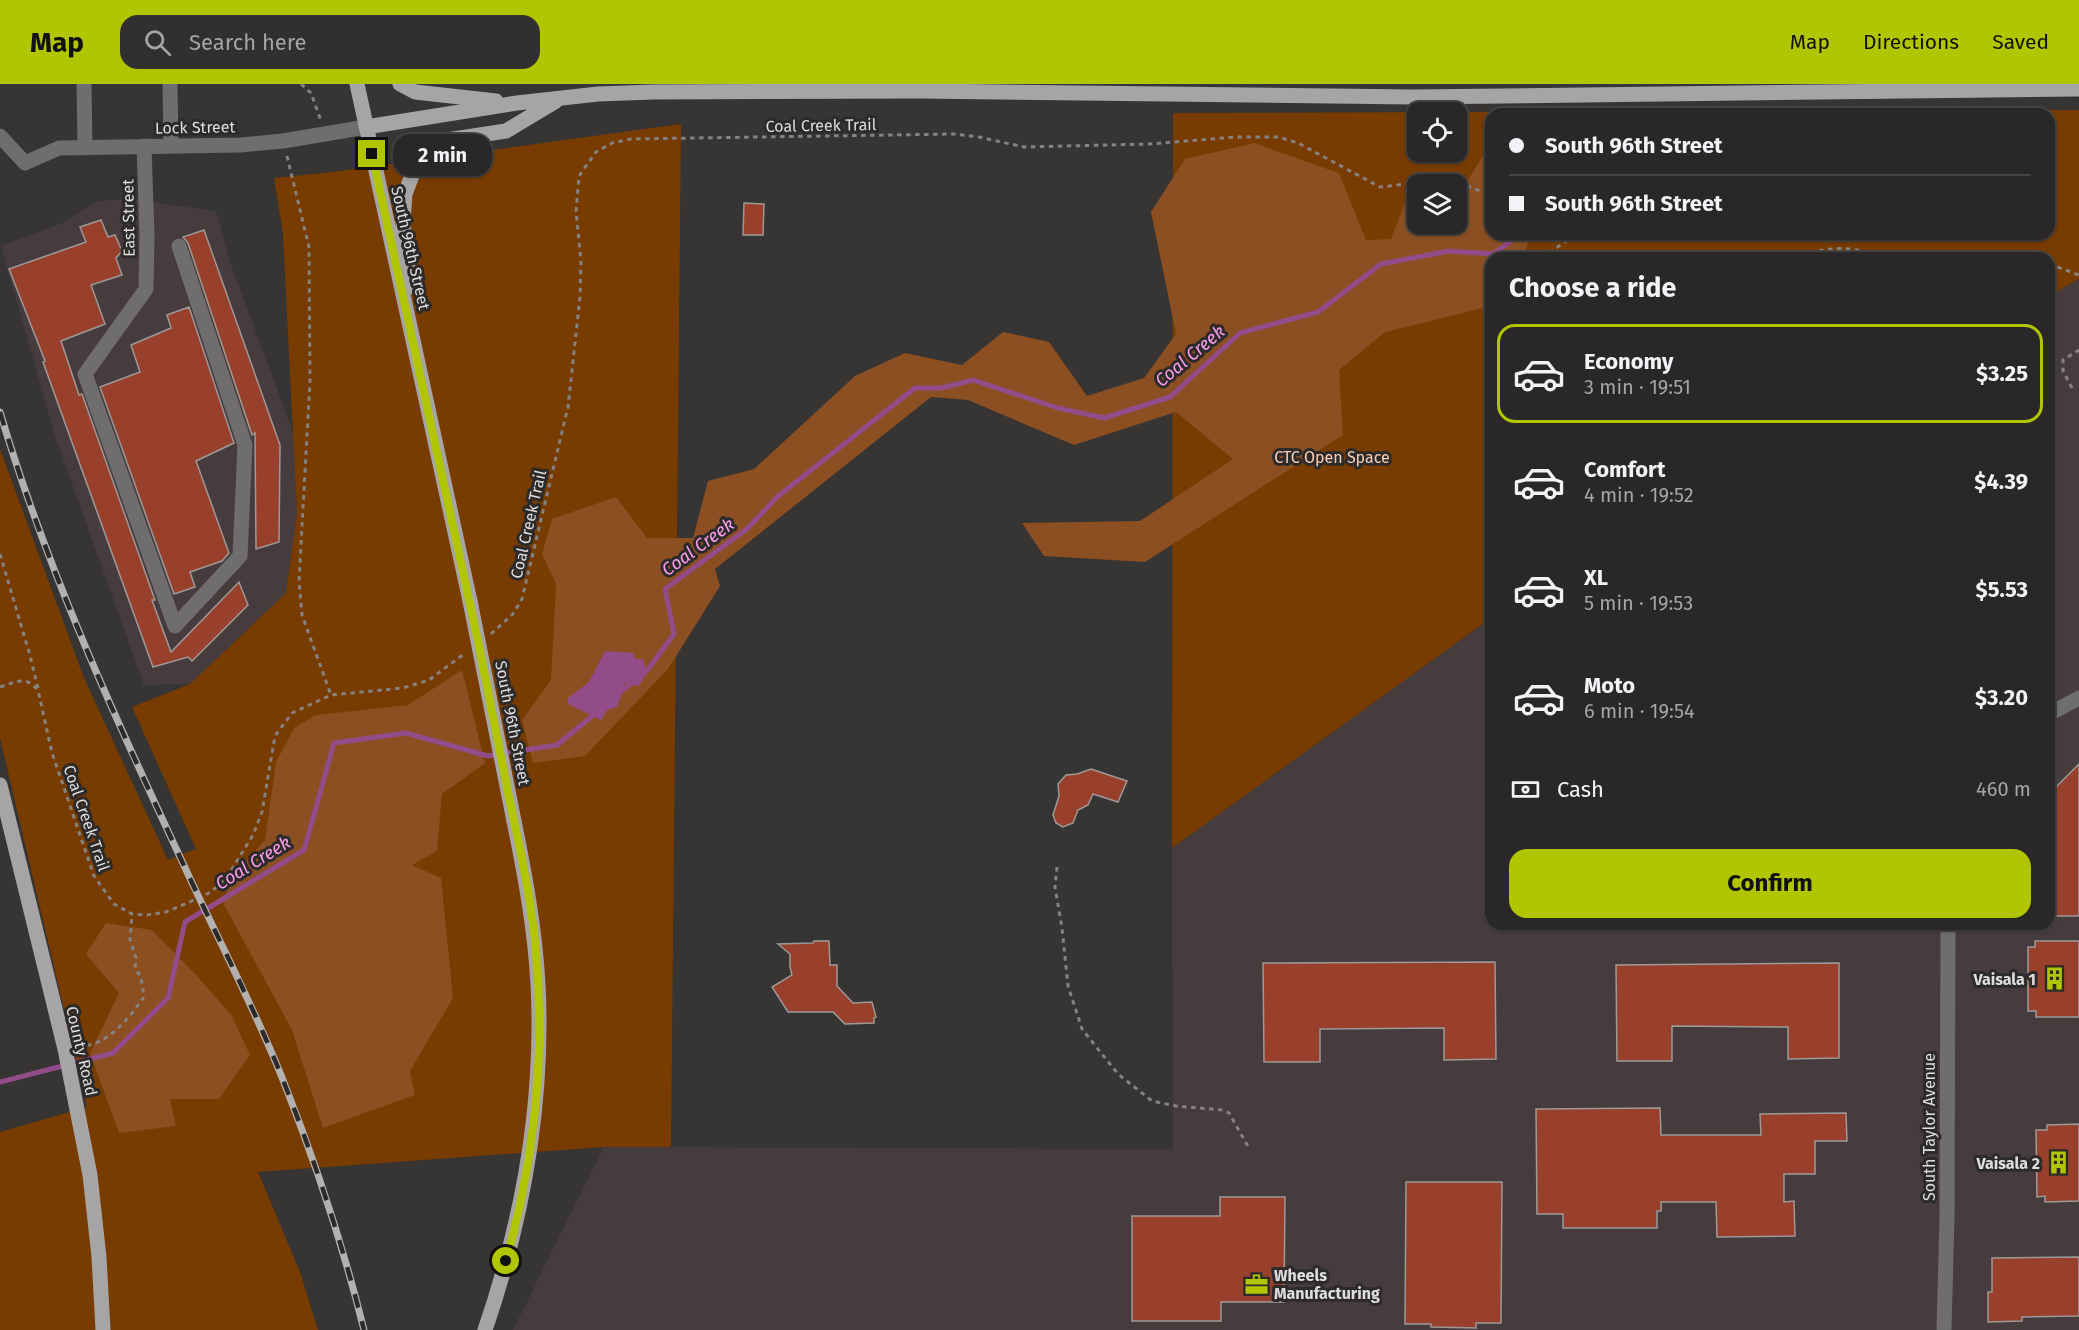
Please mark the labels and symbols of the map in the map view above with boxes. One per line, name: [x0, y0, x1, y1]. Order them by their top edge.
street label: Coal Creek Trail: [765, 115, 877, 136]
street label: Lock Street: [155, 117, 236, 138]
callout: 2 min: [393, 133, 492, 175]
route end: [358, 140, 385, 167]
street label: East Street: [118, 179, 139, 257]
street label: South 96th Street: [387, 184, 434, 312]
water label: Coal Creek: [1151, 320, 1230, 392]
park label: CTC Open Space: [1274, 448, 1390, 467]
street label: Coal Creek Trail: [507, 468, 550, 580]
water label: Coal Creek: [657, 513, 739, 581]
street label: South 96th Street: [491, 659, 534, 787]
street label: Coal Creek Trail: [59, 763, 114, 874]
water label: Coal Creek: [211, 831, 295, 895]
building icon: Vaisala 1: [2041, 966, 2067, 992]
place label: Vaisala 1: [1972, 970, 2036, 989]
street label: County Road: [62, 1004, 101, 1098]
street label: South Taylor Avenue: [1920, 1053, 1939, 1201]
building icon: Vaisala 2: [2045, 1150, 2071, 1176]
place label: Vaisala 2: [1976, 1154, 2040, 1173]
route start: [492, 1247, 519, 1274]
place label: Wheels Manufacturing: [1274, 1266, 1380, 1303]
office icon: Wheels Manufacturing: [1243, 1271, 1269, 1297]

